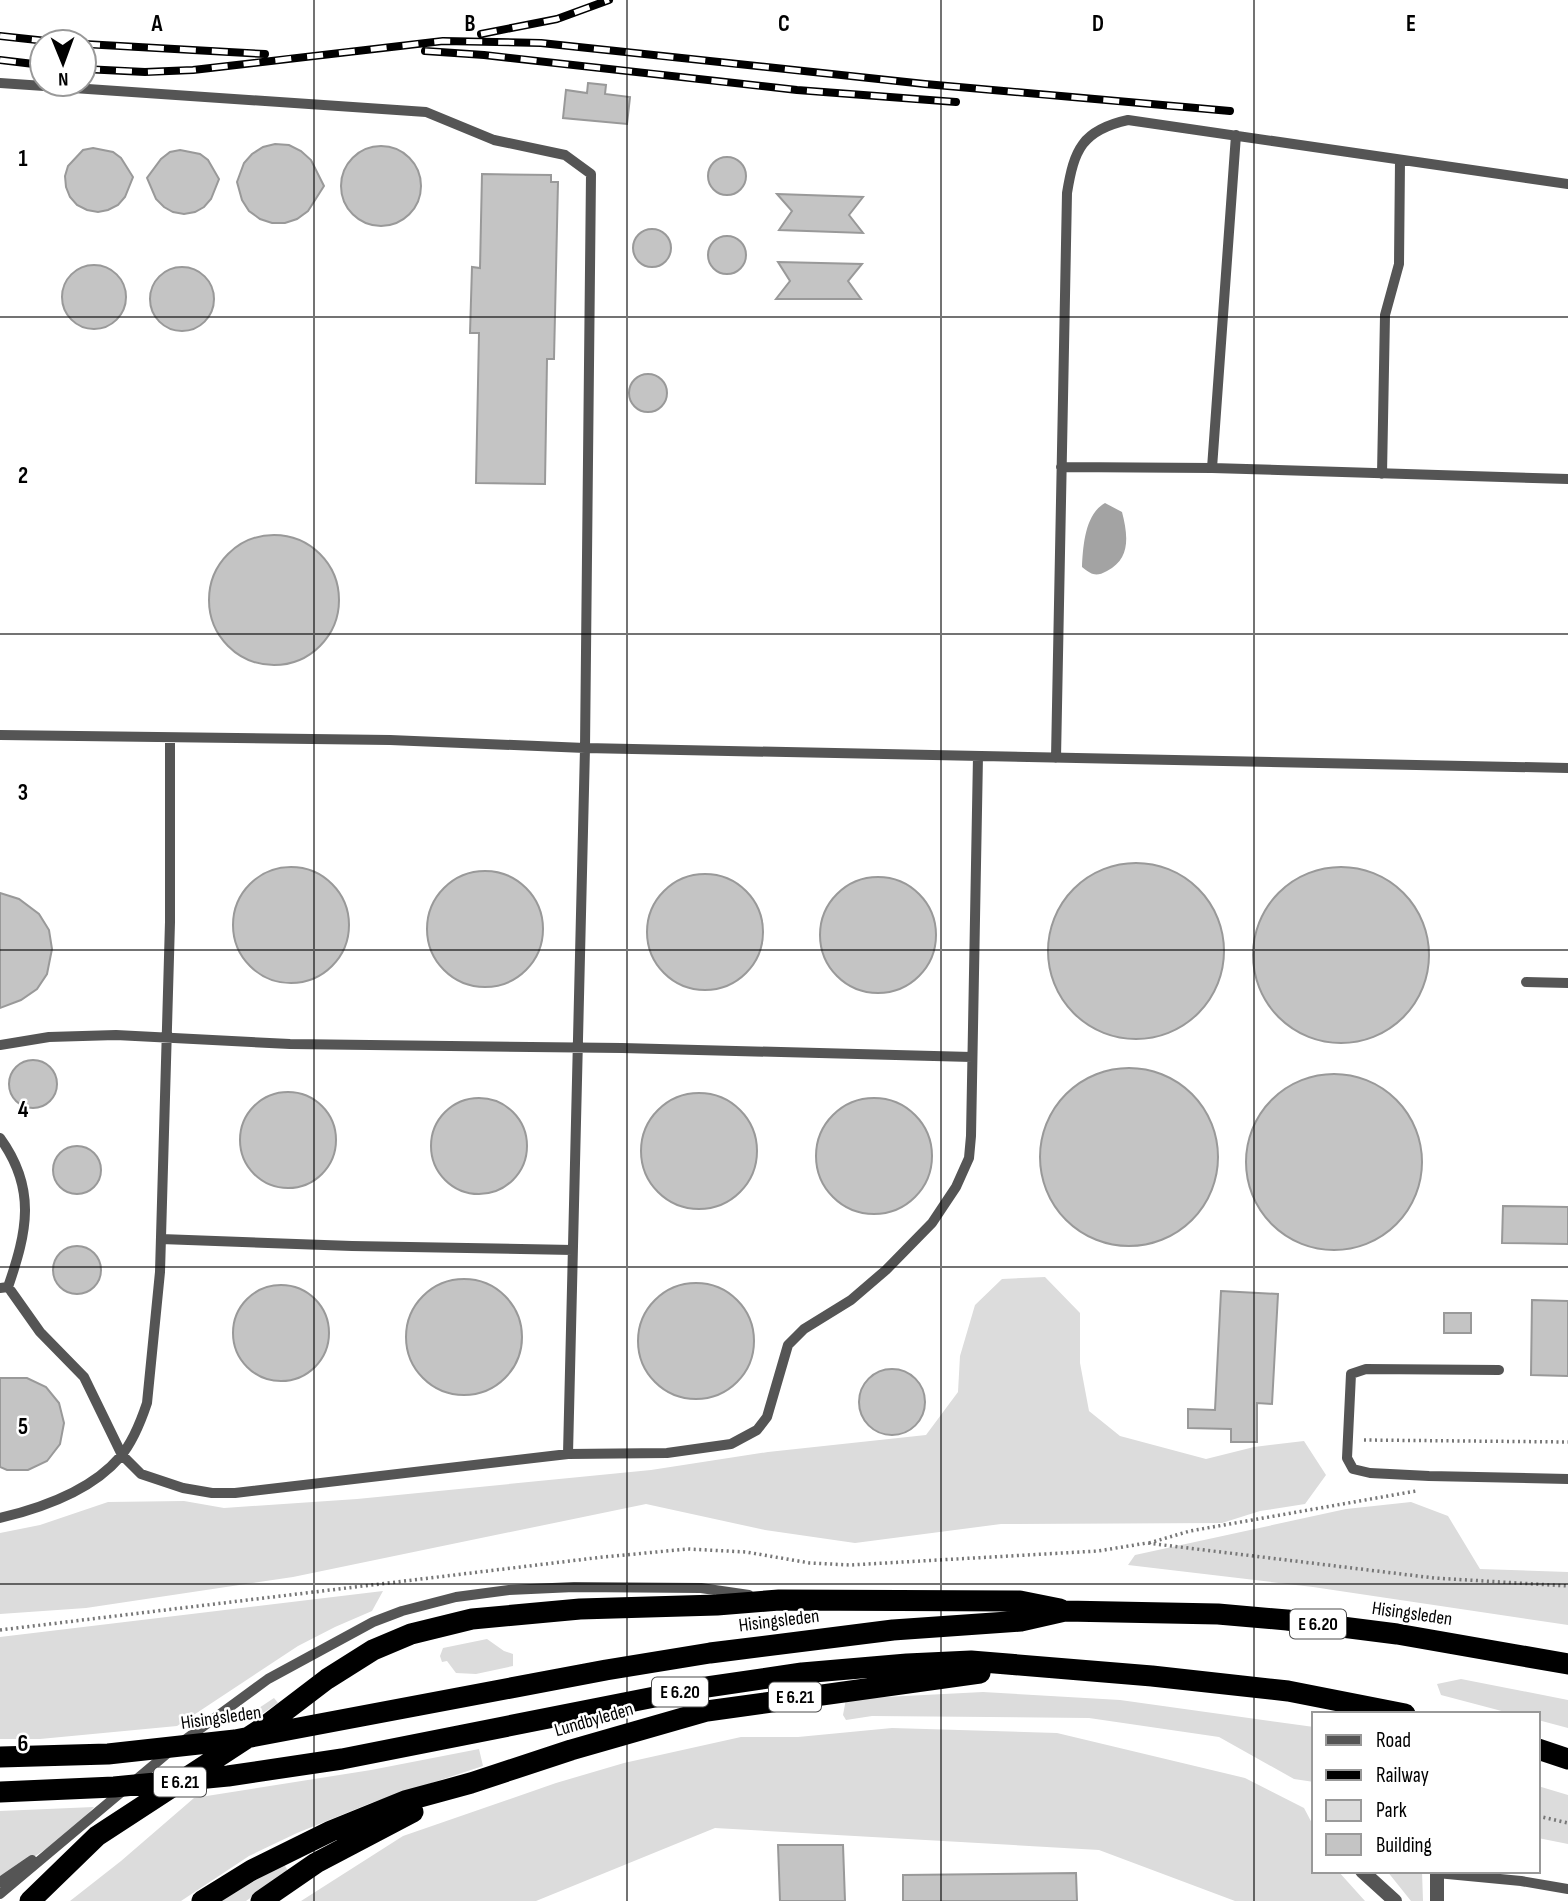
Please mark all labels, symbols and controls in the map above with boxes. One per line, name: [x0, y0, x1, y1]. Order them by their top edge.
text: A: [151, 10, 164, 38]
text: B: [465, 10, 476, 38]
text: C: [778, 10, 790, 38]
text: D: [1092, 10, 1104, 38]
text: E: [1406, 10, 1416, 38]
north arrow: [28, 28, 98, 98]
text: N: [58, 67, 69, 90]
text: 1: [18, 145, 28, 173]
text: 2: [18, 462, 28, 490]
text: 3: [18, 779, 28, 807]
text: 4: [18, 1096, 29, 1124]
text: 5: [18, 1413, 28, 1441]
street label: Hisingsleden: [1370, 1597, 1454, 1631]
street label: Hisingsleden: [737, 1605, 821, 1637]
road number: E 6.20: [1290, 1610, 1346, 1638]
road number: E 6.20: [652, 1678, 708, 1707]
road number: E 6.21: [769, 1682, 821, 1712]
street label: Lundbyleden: [552, 1698, 636, 1742]
street label: Hisingsleden: [179, 1701, 263, 1735]
legend: [1312, 1712, 1540, 1873]
text: Road: [1376, 1728, 1411, 1753]
text: 6: [18, 1730, 28, 1758]
text: Railway: [1376, 1763, 1429, 1788]
road number: E 6.21: [154, 1768, 206, 1797]
text: Park: [1376, 1798, 1407, 1823]
text: Building: [1376, 1833, 1432, 1858]

